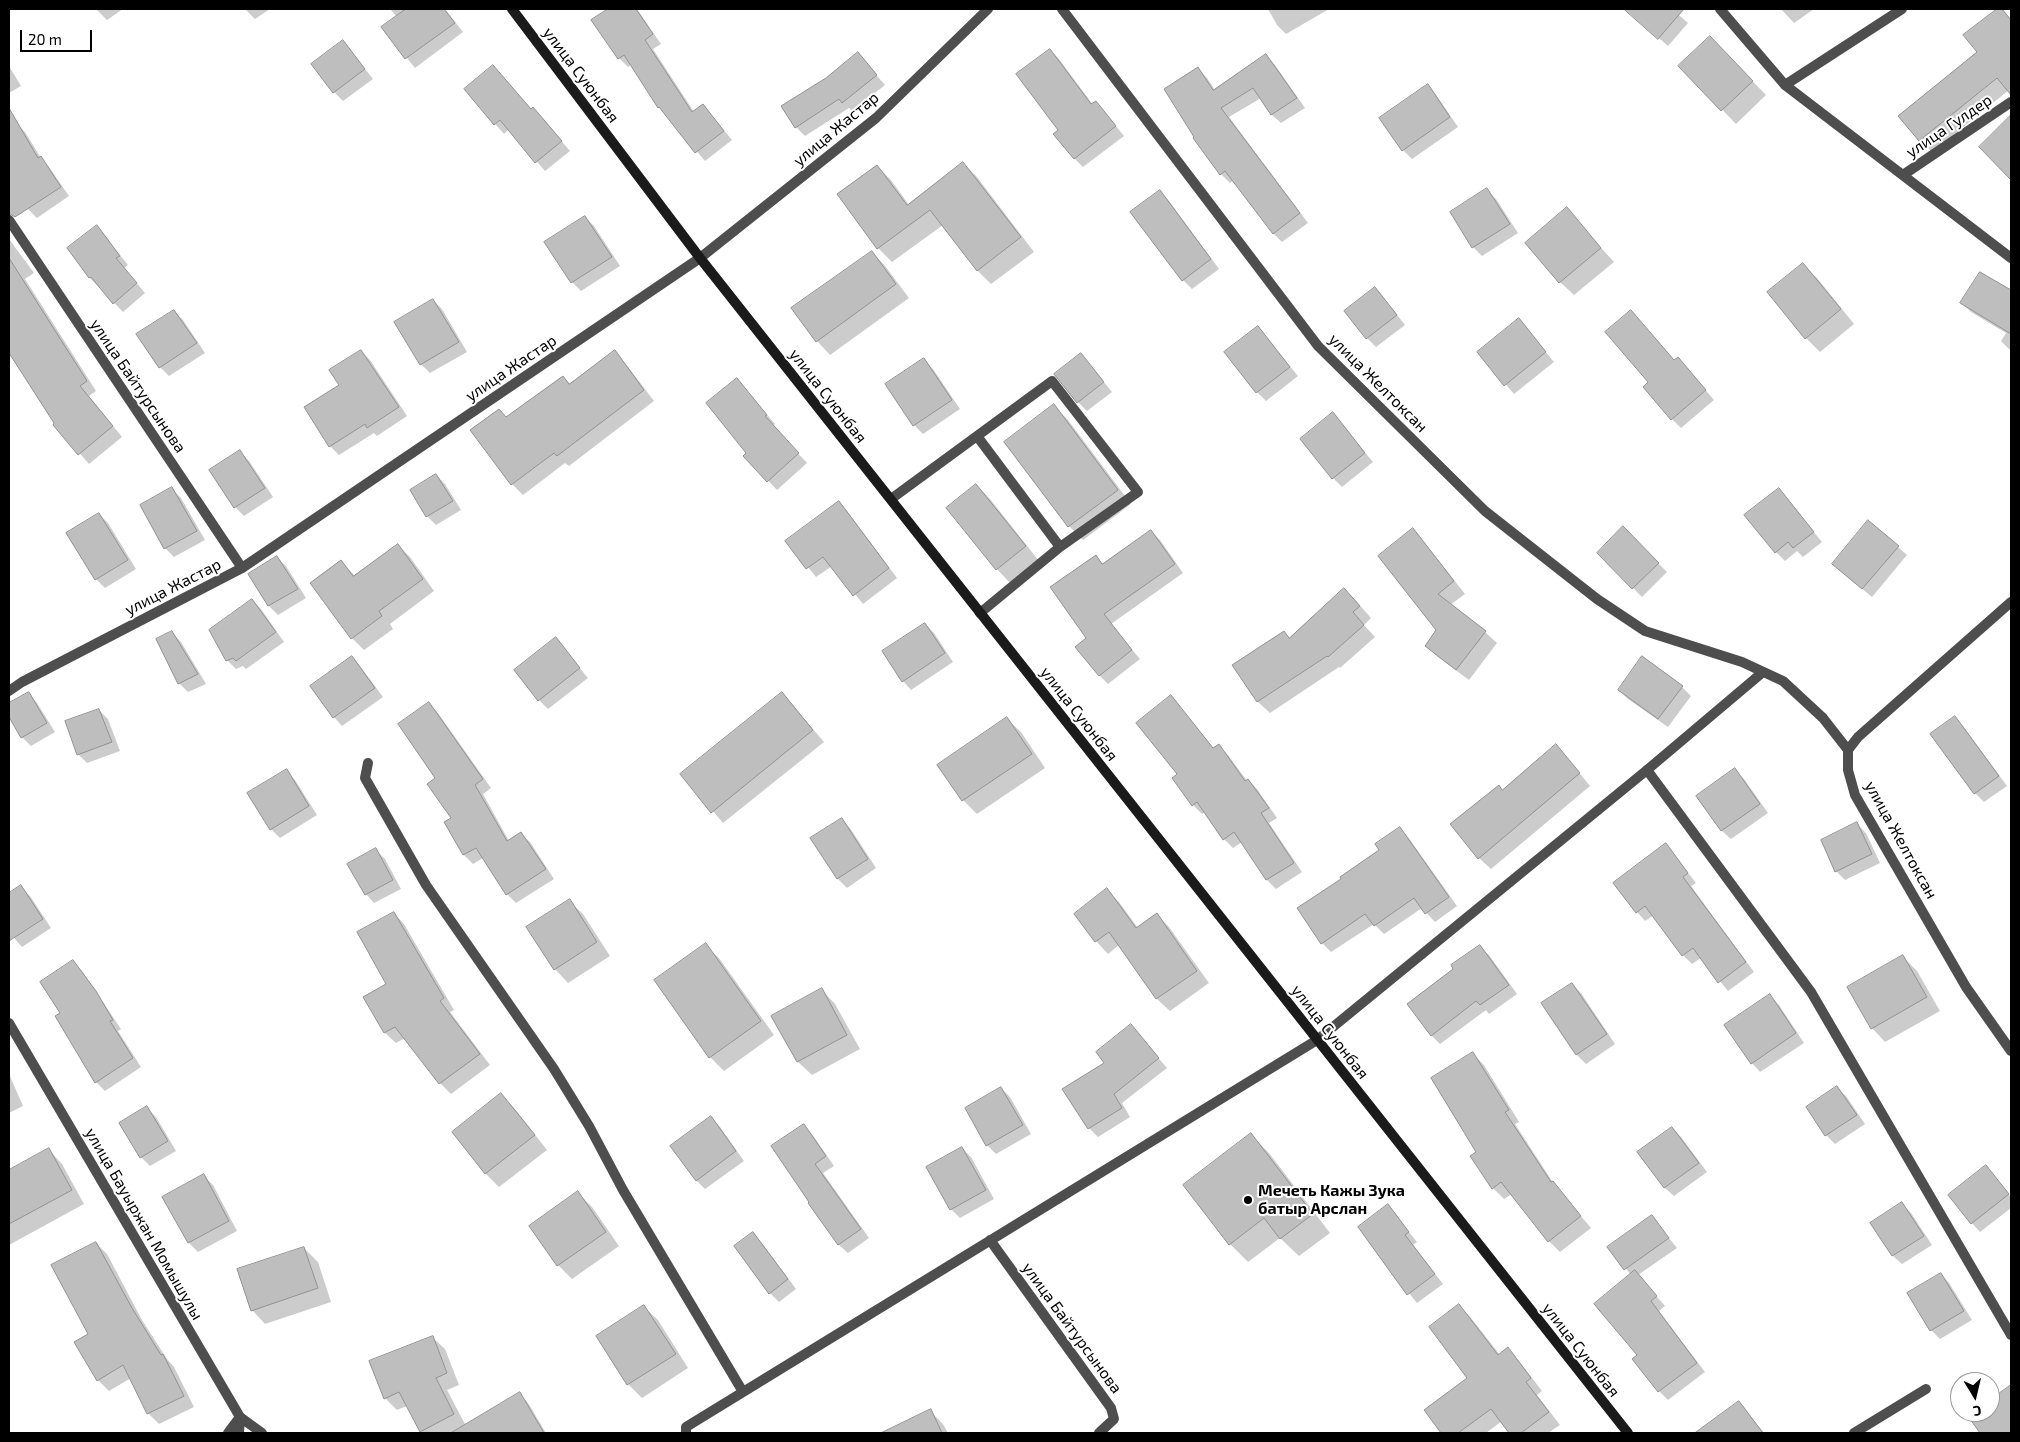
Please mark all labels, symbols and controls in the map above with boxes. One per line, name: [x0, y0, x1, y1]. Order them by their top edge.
scale bar: [22, 20, 95, 52]
street label: улица Суюнбая: [539, 24, 623, 126]
text: 20 m: [28, 30, 62, 48]
street label: улица Жастар: [789, 88, 883, 170]
street label: улица Гулдер: [1902, 90, 1996, 162]
street label: улица Байтурсынова: [86, 315, 190, 457]
street label: улица Желтоксан: [1325, 330, 1431, 436]
street label: улица Жастар: [462, 331, 560, 405]
street label: улица Суюнбая: [785, 345, 871, 447]
street label: улица Жастар: [122, 555, 224, 619]
street label: улица Суюнбая: [1036, 663, 1122, 765]
street label: улица Желтоксан: [1861, 778, 1941, 902]
street label: улица Суюнбая: [1287, 981, 1373, 1083]
street label: улица Бауыржан Момышулы: [81, 1125, 207, 1323]
place label: Мечеть Кажы Зука батыр Арслан: [1258, 1181, 1405, 1219]
marker: Мечеть Кажы Зука батыр Арслан: [1242, 1194, 1254, 1206]
street label: улица Байтурсынова: [1018, 1259, 1126, 1397]
street label: улица Суюнбая: [1538, 1299, 1624, 1401]
north arrow: [1950, 1372, 2000, 1422]
text: С: [1972, 1402, 1983, 1420]

